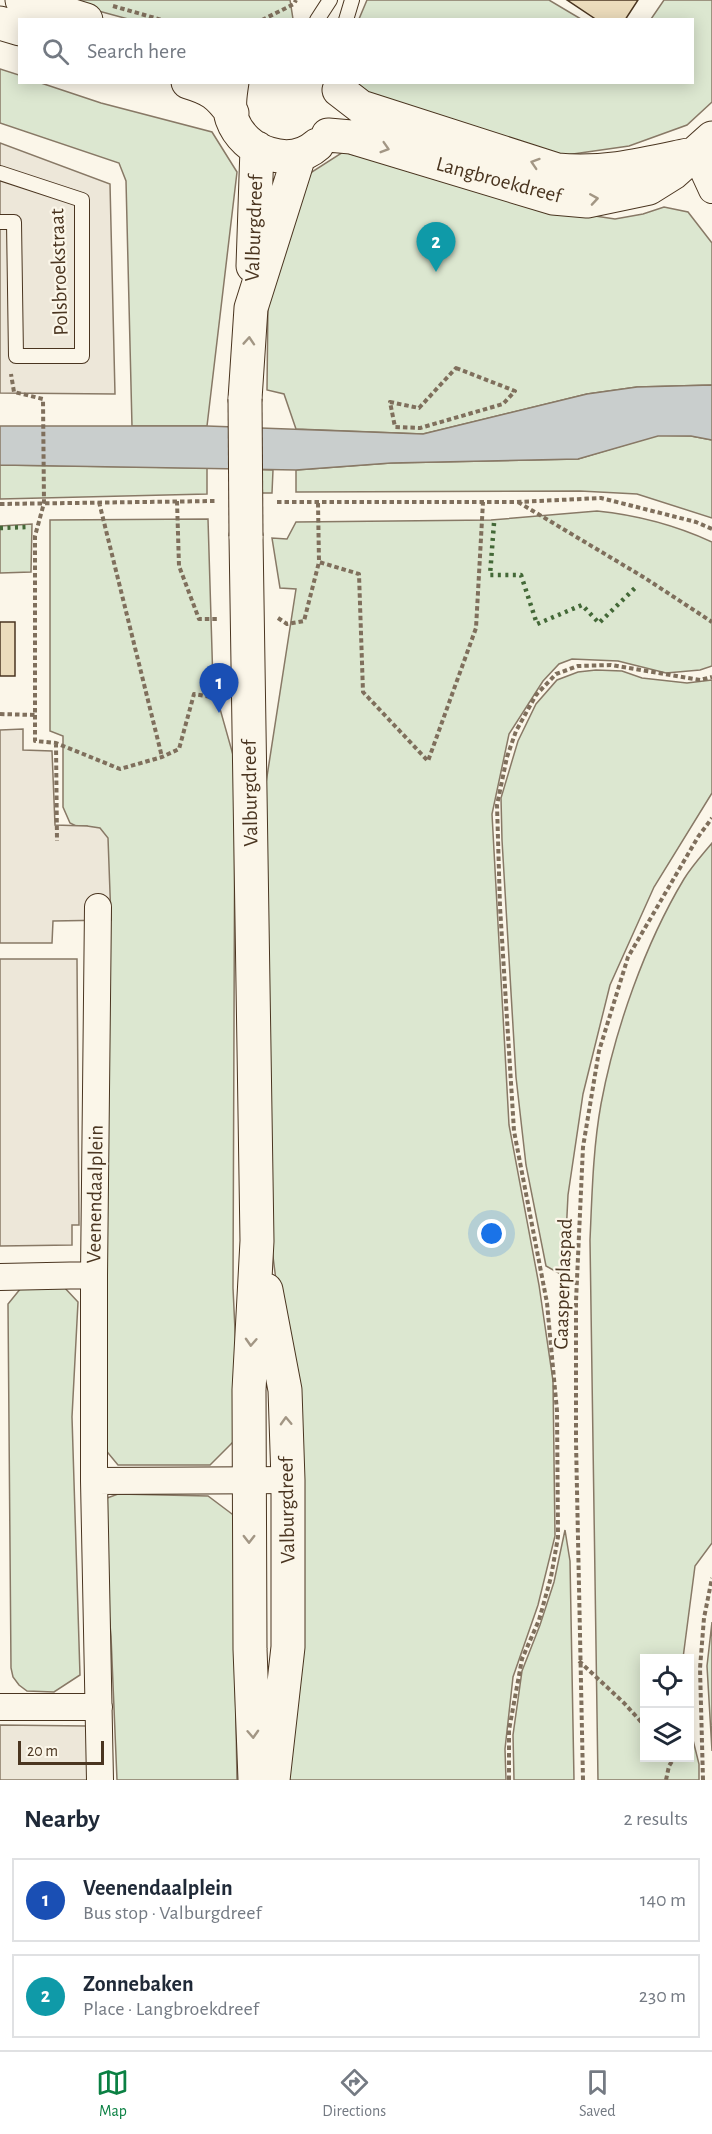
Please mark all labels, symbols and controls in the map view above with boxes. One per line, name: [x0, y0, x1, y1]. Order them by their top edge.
search box: [18, 18, 694, 84]
icon: search: [39, 35, 72, 68]
text: Search here: [87, 40, 186, 62]
one-way arrow: [379, 141, 390, 153]
street label: Langbroekdreef: [434, 153, 566, 207]
one-way arrow: [530, 157, 541, 170]
street label: Valburgdreef: [242, 172, 266, 282]
one-way arrow: [589, 194, 598, 206]
street label: Polsbroekstraat: [46, 208, 72, 336]
pin: 2: [416, 222, 456, 272]
one-way arrow: [242, 336, 255, 346]
pin: 1: [200, 664, 238, 713]
street label: Valburgdreef: [239, 738, 261, 847]
street label: Veenendaalplein: [83, 1125, 107, 1263]
street label: Gaasperplaspad: [550, 1218, 576, 1350]
your location: [477, 1219, 506, 1248]
one-way arrow: [245, 1337, 258, 1346]
one-way arrow: [280, 1417, 292, 1426]
street label: Valburgdreef: [276, 1455, 298, 1564]
one-way arrow: [243, 1534, 255, 1543]
map controls: [640, 1654, 694, 1762]
button: locate: [640, 1654, 694, 1708]
button: layers: [640, 1708, 694, 1762]
one-way arrow: [247, 1729, 260, 1738]
scale bar: [18, 1738, 104, 1766]
text: 20 m: [27, 1743, 58, 1759]
text: Nearby: [24, 1806, 100, 1832]
text: 2 results: [624, 1809, 688, 1829]
text: Veenendaalplein: [83, 1877, 233, 1899]
text: 1: [42, 1890, 49, 1910]
text: 140 m: [640, 1890, 686, 1910]
text: Bus stop · Valburgdreef: [83, 1903, 261, 1923]
text: Zonnebaken: [83, 1973, 194, 1995]
text: 2: [41, 1986, 50, 2006]
text: 230 m: [639, 1986, 686, 2006]
text: Place · Langbroekdreef: [83, 1999, 259, 2019]
tab: Map: [96, 2066, 129, 2121]
tab: Directions: [322, 2066, 386, 2121]
tab: Saved: [579, 2066, 616, 2121]

